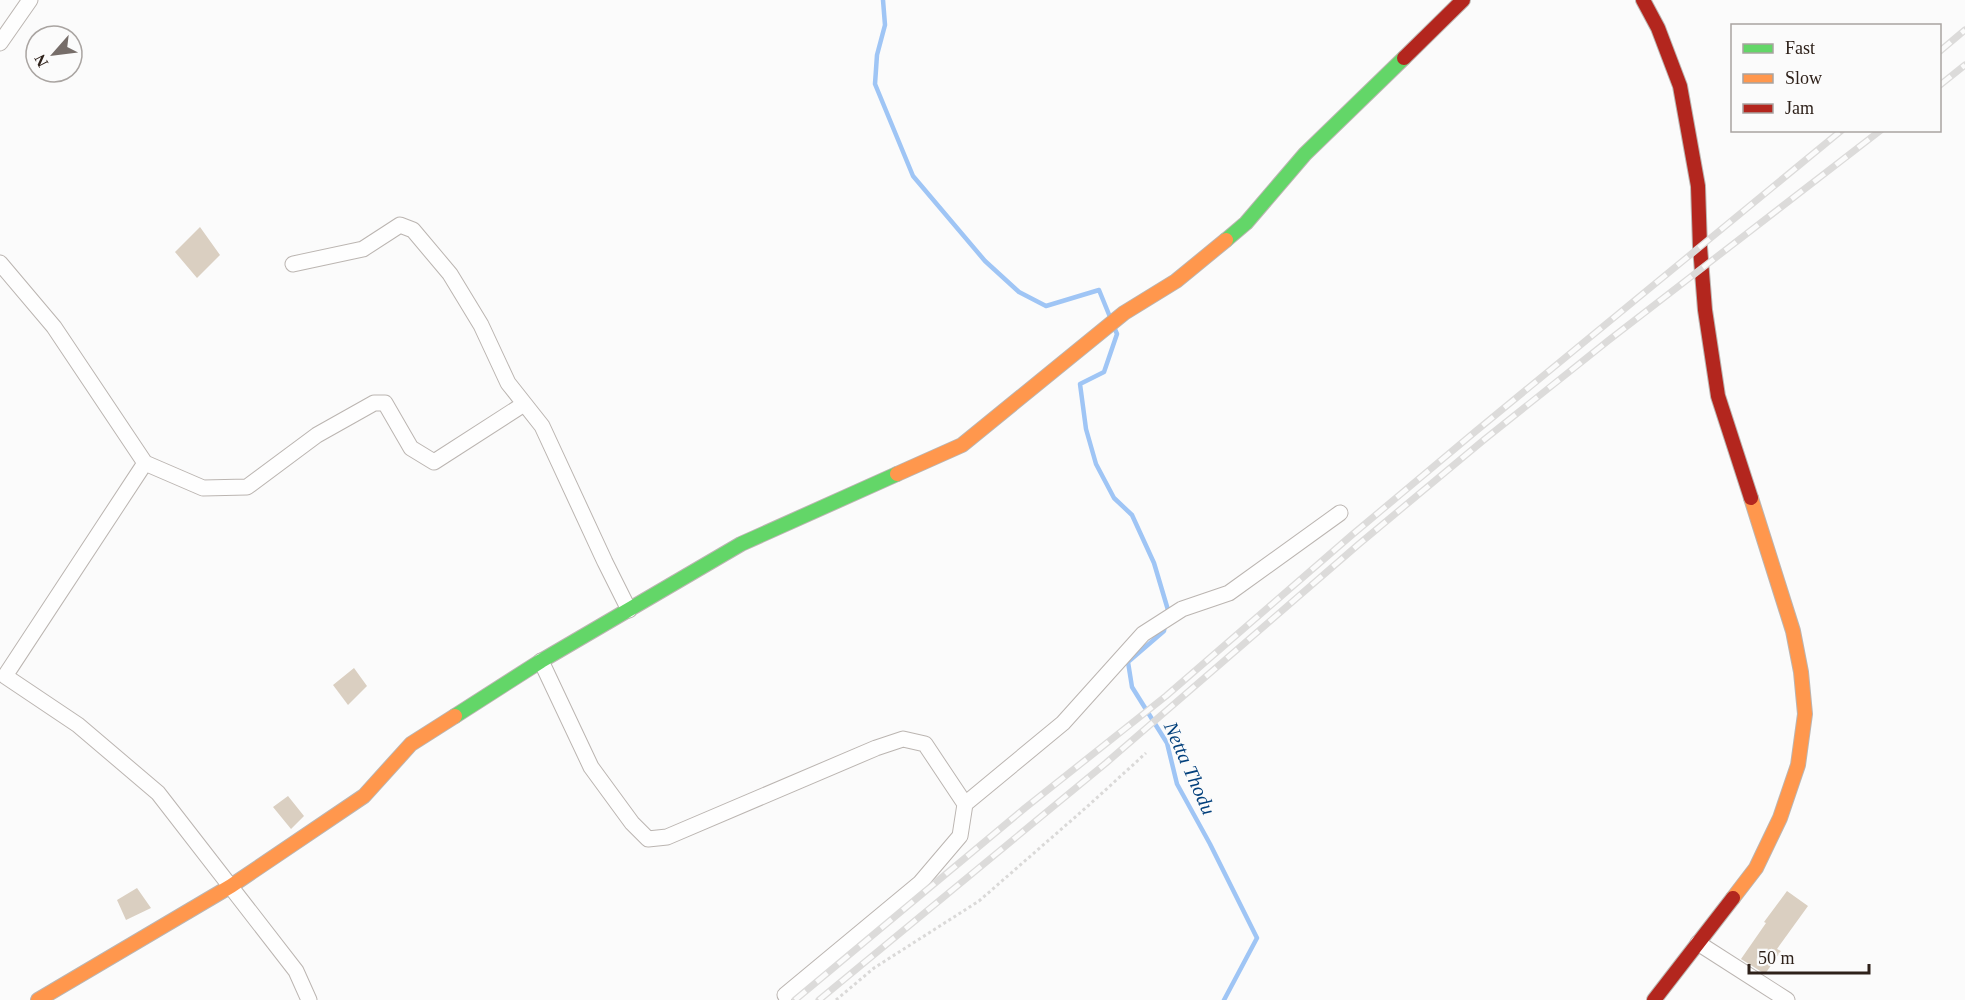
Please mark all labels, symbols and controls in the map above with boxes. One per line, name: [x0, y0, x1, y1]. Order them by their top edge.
north arrow: [24, 24, 84, 84]
legend: [1731, 24, 1941, 132]
text: Fast: [1785, 38, 1815, 58]
text: N: [31, 51, 51, 70]
text: Slow: [1785, 68, 1822, 88]
text: Jam: [1785, 98, 1814, 118]
water label: Netta Thodu: [1159, 717, 1220, 818]
scale bar: [1749, 937, 1869, 975]
text: 50 m: [1758, 948, 1795, 968]

